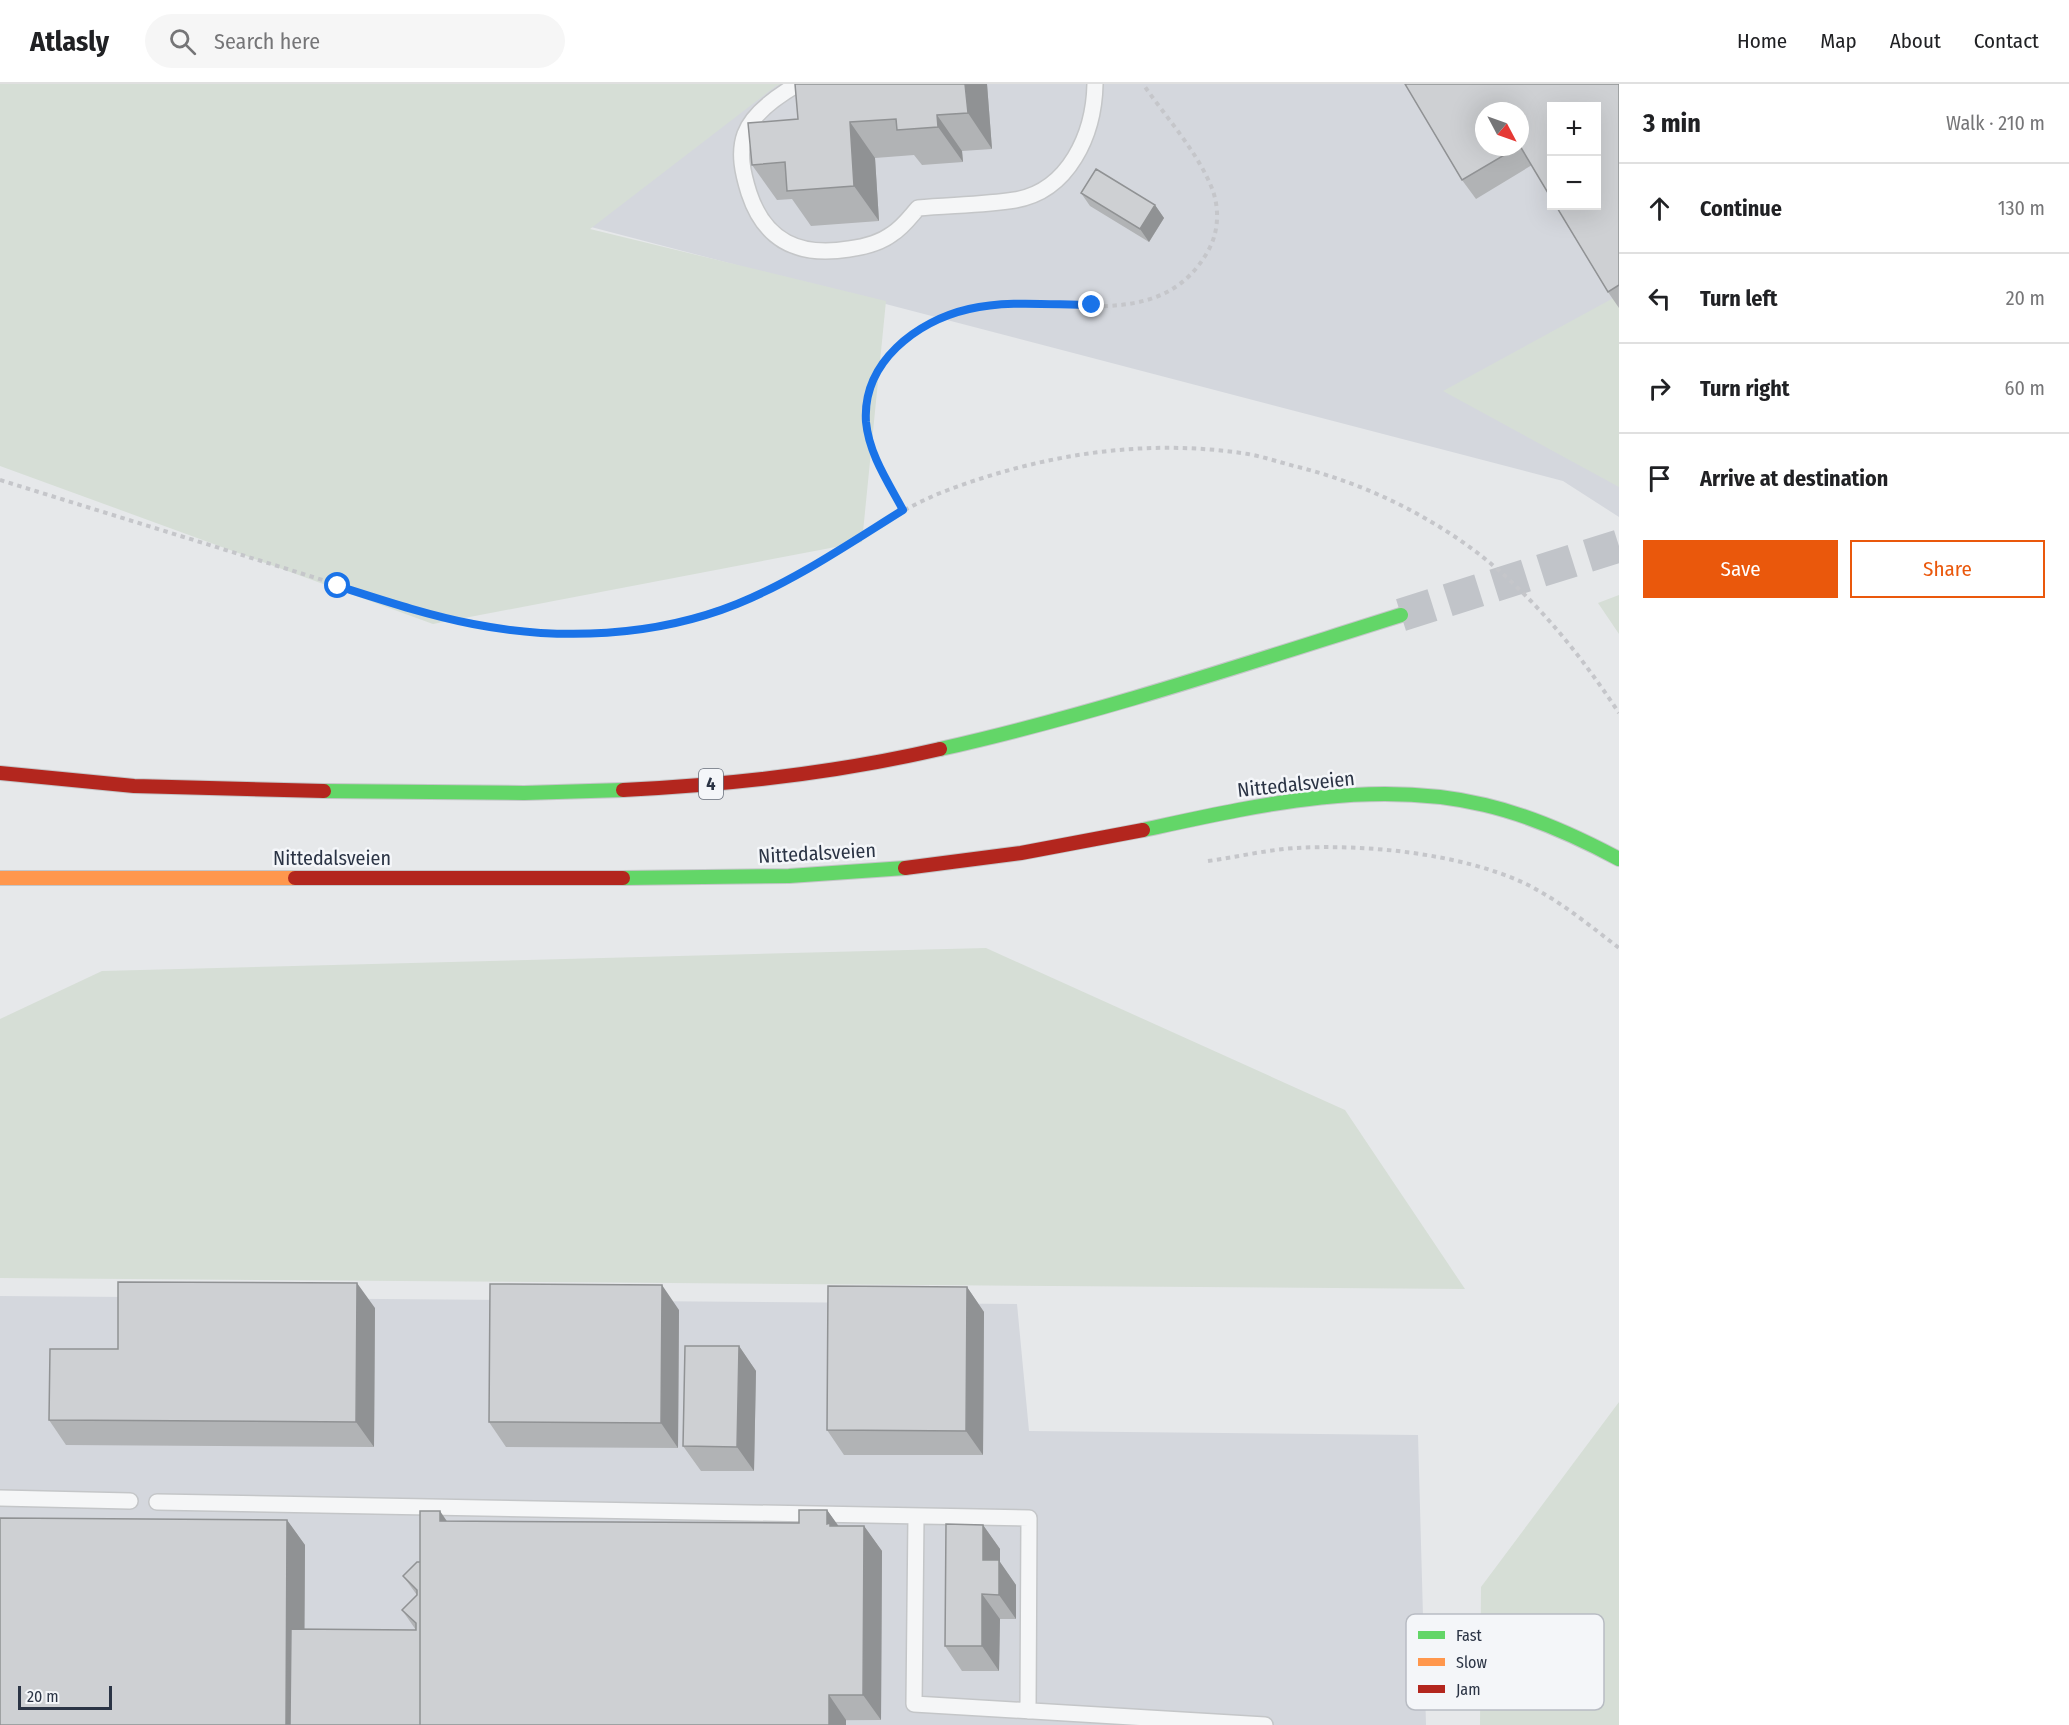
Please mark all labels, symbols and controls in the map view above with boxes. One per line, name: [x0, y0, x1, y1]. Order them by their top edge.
search box: [145, 14, 565, 68]
text: Atlasly: [30, 25, 109, 58]
icon: search: [166, 25, 199, 58]
text: Search here: [214, 28, 320, 55]
text: Home: [1737, 28, 1787, 54]
text: Map: [1820, 28, 1857, 54]
text: About: [1890, 28, 1941, 54]
text: Contact: [1974, 28, 2039, 54]
north arrow: [1475, 102, 1529, 156]
map controls: [1547, 102, 1601, 210]
button: +: [1547, 102, 1601, 156]
text: 3 min: [1643, 108, 1701, 139]
text: Walk · 210 m: [1946, 111, 2045, 135]
button: −: [1547, 156, 1601, 210]
icon: ahead: [1643, 192, 1676, 225]
text: Continue: [1700, 195, 1782, 222]
text: 130 m: [1998, 196, 2045, 220]
icon: left: [1643, 282, 1676, 315]
text: Turn left: [1700, 285, 1778, 312]
text: 20 m: [2006, 286, 2045, 310]
route end: [1078, 291, 1104, 317]
icon: right: [1643, 372, 1676, 405]
text: Turn right: [1700, 375, 1789, 402]
text: 60 m: [2005, 376, 2045, 400]
icon: arrive: [1643, 462, 1676, 495]
text: Arrive at destination: [1700, 465, 1888, 492]
button: Save: [1643, 540, 1838, 598]
button: Share: [1850, 540, 2045, 598]
route start: [324, 572, 350, 598]
street label: Nittedalsveien: [1236, 766, 1356, 802]
road number: 4: [699, 769, 723, 799]
street label: Nittedalsveien: [758, 838, 876, 868]
street label: Nittedalsveien: [273, 846, 391, 870]
legend: [1406, 1614, 1604, 1710]
text: Fast: [1456, 1626, 1483, 1645]
text: Slow: [1456, 1653, 1487, 1672]
text: Jam: [1456, 1680, 1481, 1699]
scale bar: [18, 1683, 112, 1710]
text: 20 m: [27, 1687, 58, 1706]

